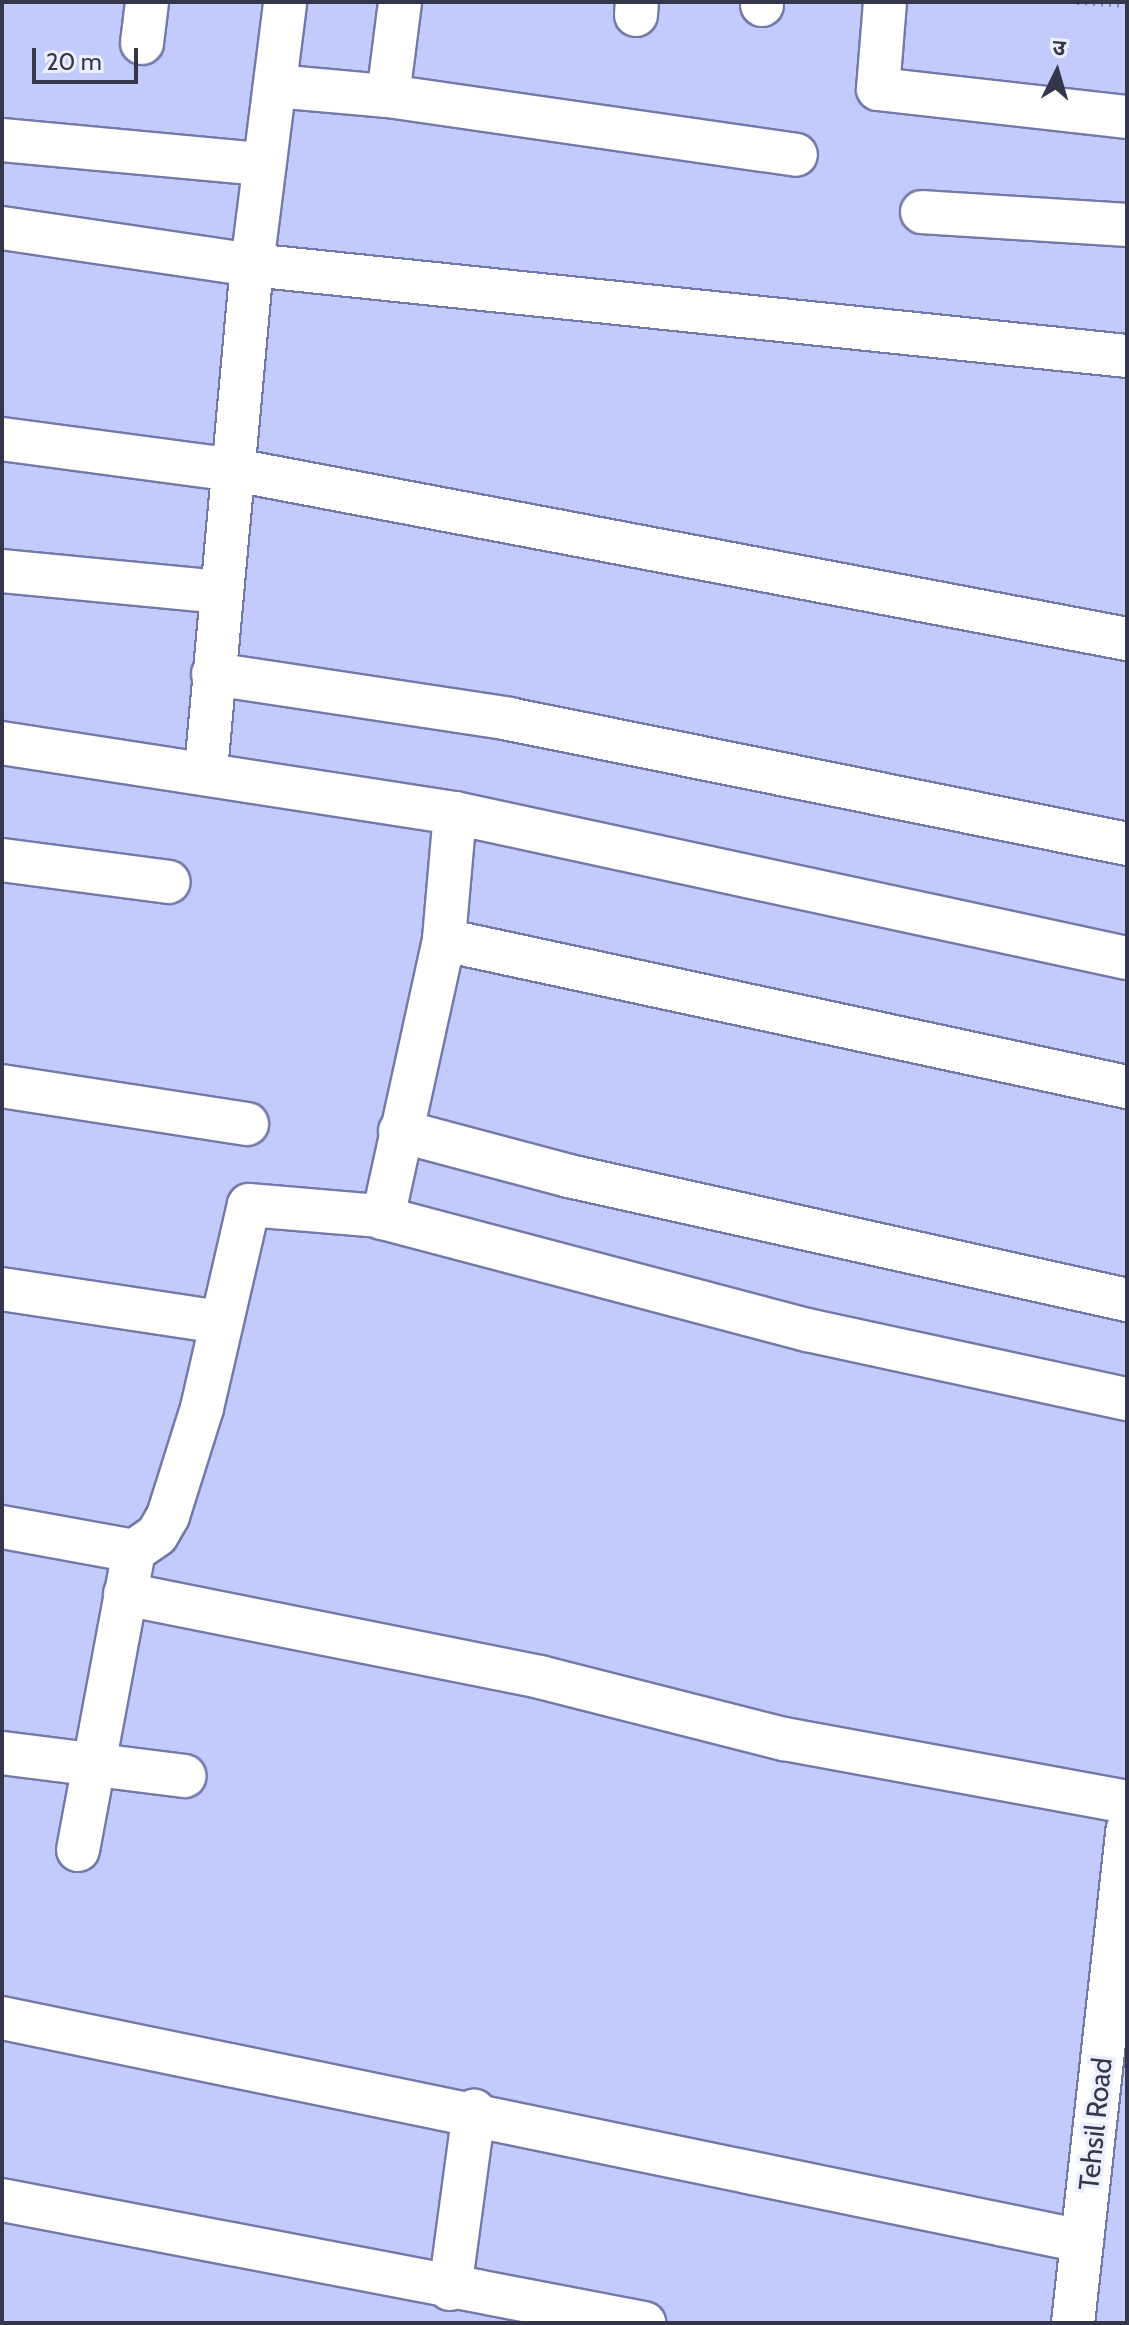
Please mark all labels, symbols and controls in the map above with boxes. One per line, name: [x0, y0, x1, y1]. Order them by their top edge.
scale bar: [36, 32, 142, 82]
north arrow: [1017, 32, 1097, 112]
text: उ: [1052, 34, 1067, 62]
text: 20 m: [46, 47, 102, 76]
street label: Tehsil Road: [1071, 2056, 1119, 2192]

